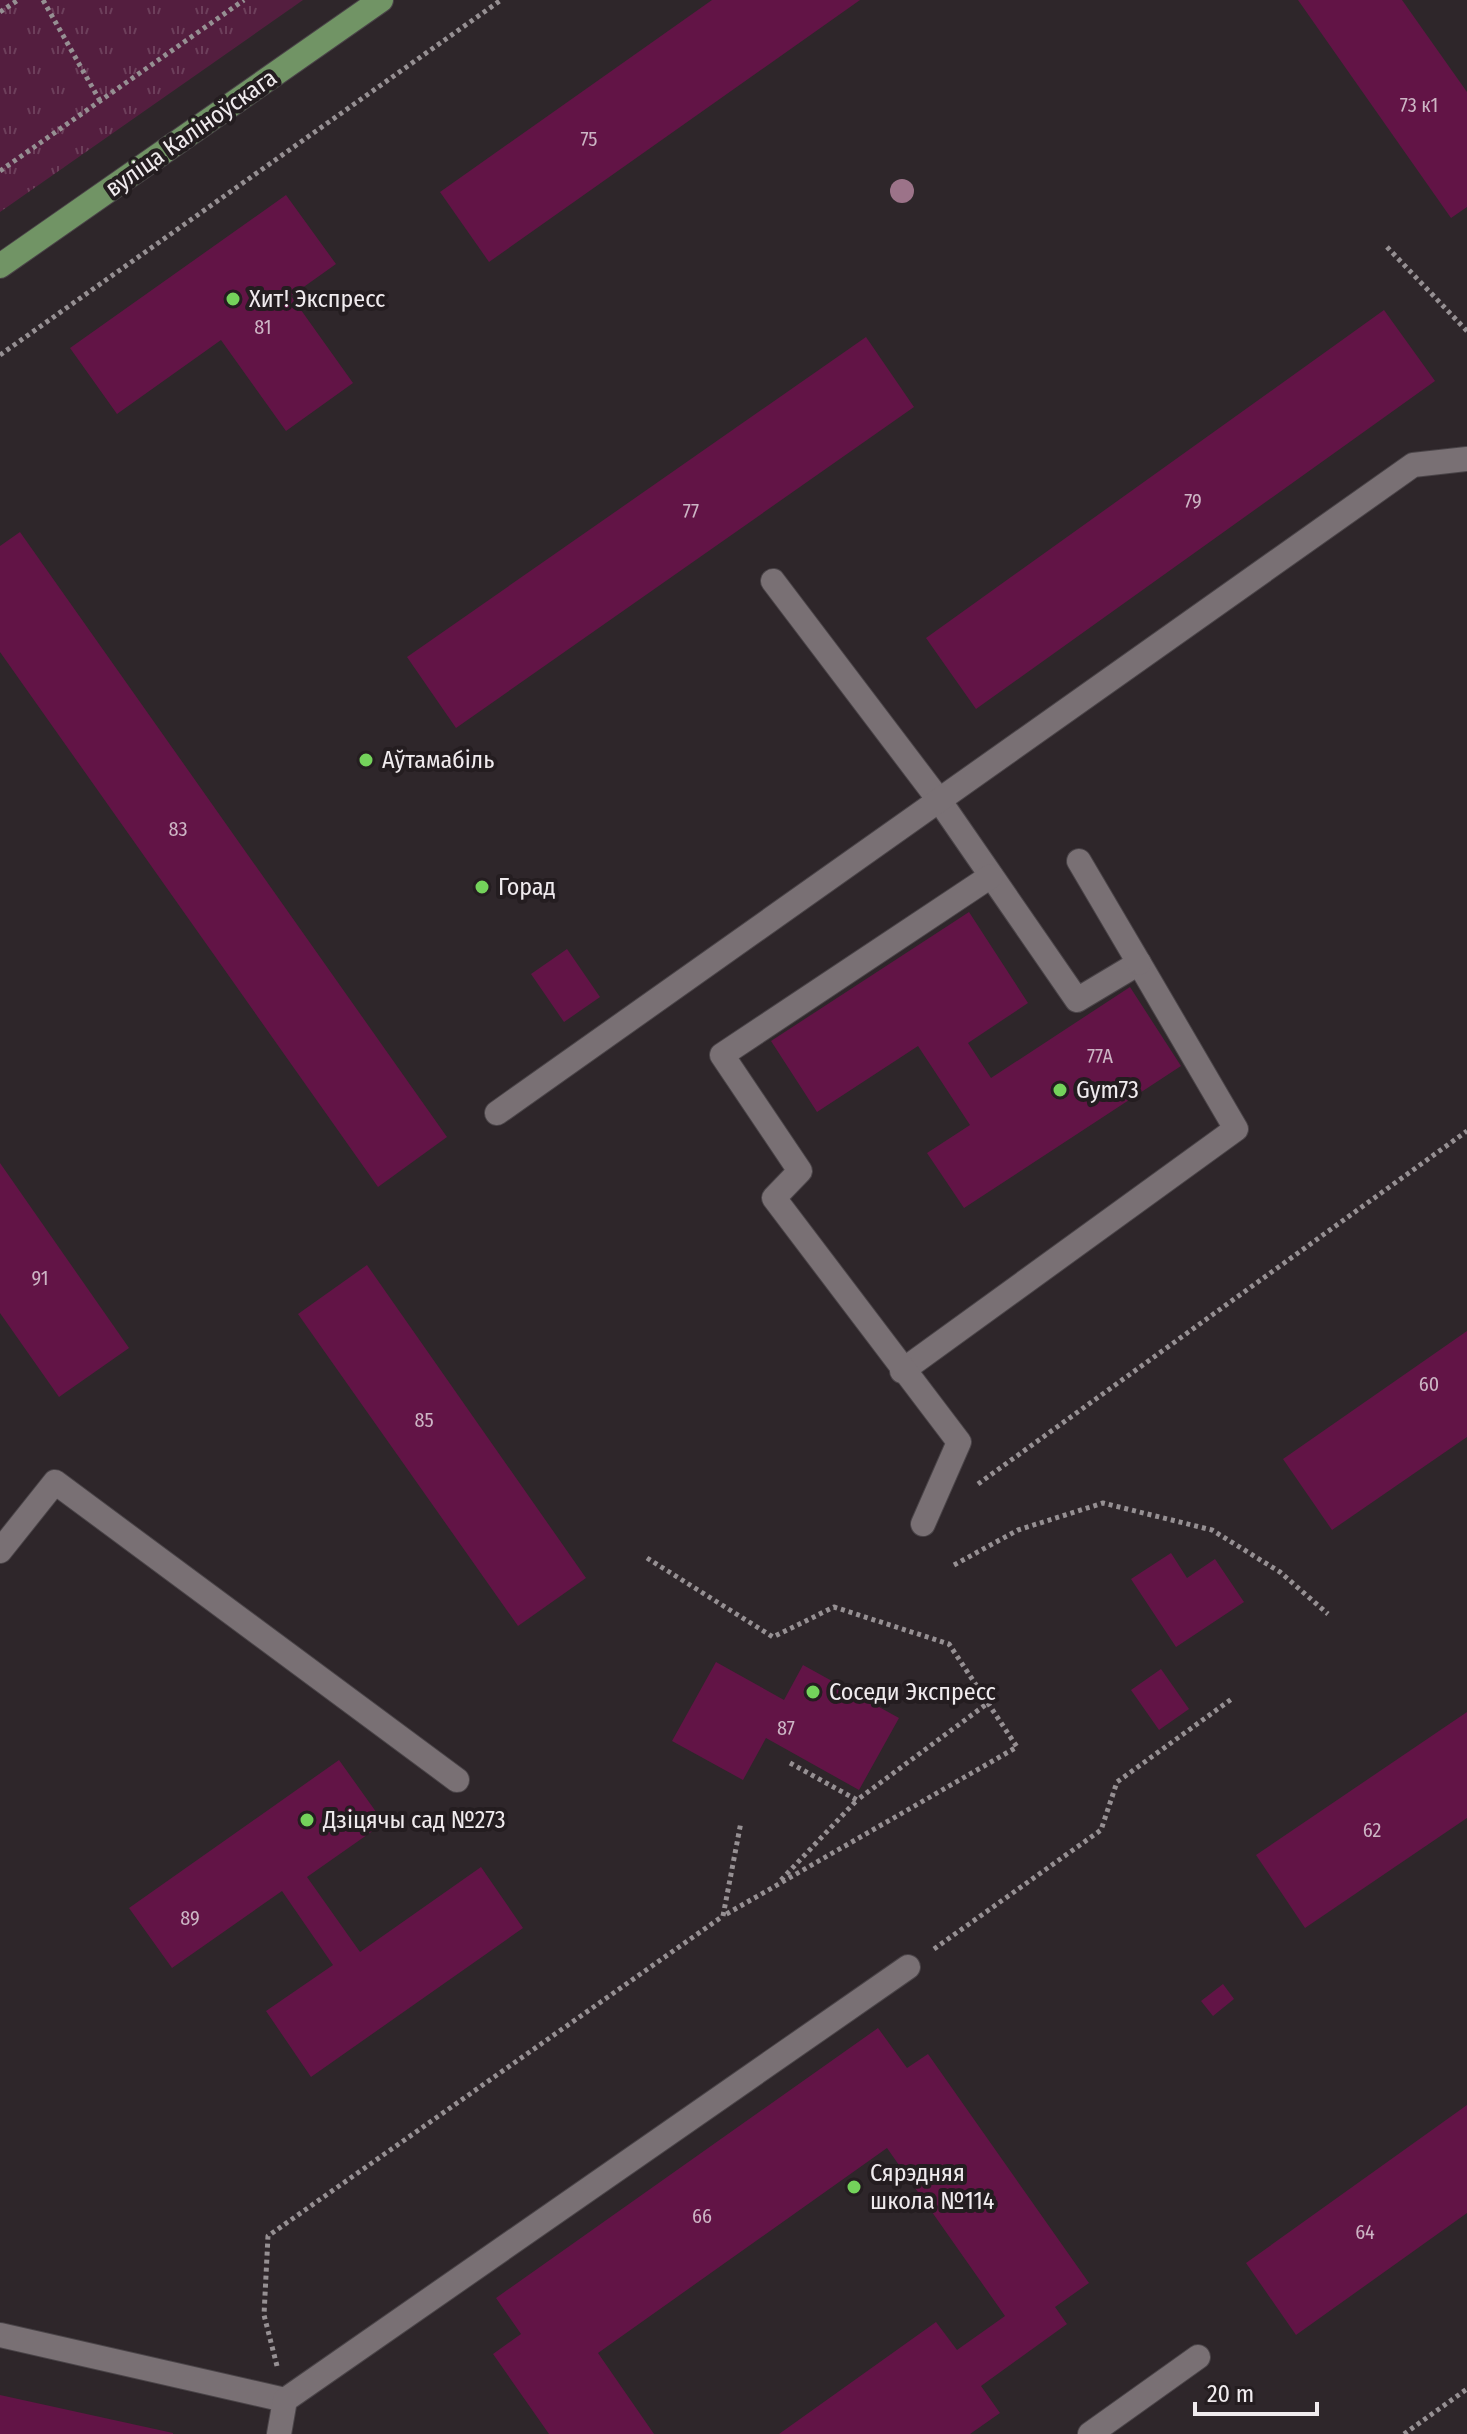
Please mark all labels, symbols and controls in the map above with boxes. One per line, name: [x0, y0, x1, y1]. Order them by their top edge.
street label: вуліца Каліноўскага: [100, 63, 282, 203]
house number: 73 к1: [1400, 93, 1438, 117]
house number: 75: [581, 127, 598, 151]
place label: Хит! Экспресс: [249, 285, 385, 313]
marker: Хит! Экспресс: [224, 290, 242, 308]
house number: 81: [254, 315, 272, 339]
house number: 79: [1184, 489, 1202, 513]
house number: 77: [683, 499, 699, 523]
place label: Аўтамабіль: [382, 746, 494, 774]
marker: Аўтамабіль: [357, 751, 375, 769]
house number: 83: [168, 817, 188, 841]
place label: Горад: [498, 873, 556, 901]
marker: Горад: [473, 878, 491, 896]
house number: 77А: [1087, 1044, 1114, 1068]
place label: Gym73: [1076, 1076, 1139, 1104]
marker: Gym73: [1051, 1081, 1069, 1099]
house number: 91: [31, 1266, 49, 1290]
house number: 60: [1419, 1372, 1439, 1396]
house number: 85: [414, 1408, 434, 1432]
place label: Соседи Экспресс: [829, 1678, 996, 1706]
marker: Соседи Экспресс: [804, 1683, 822, 1701]
house number: 87: [777, 1716, 795, 1740]
place label: Дзіцячы сад №273: [322, 1806, 506, 1834]
marker: Дзіцячы сад №273: [298, 1811, 316, 1829]
house number: 62: [1363, 1818, 1381, 1842]
house number: 89: [180, 1906, 200, 1930]
place label: Сярэдняя школа №114: [870, 2159, 994, 2215]
marker: Сярэдняя школа №114: [845, 2178, 863, 2196]
house number: 66: [692, 2204, 712, 2228]
house number: 64: [1355, 2220, 1375, 2244]
scale bar: [1195, 2366, 1317, 2416]
text: 20 m: [1207, 2380, 1254, 2408]

